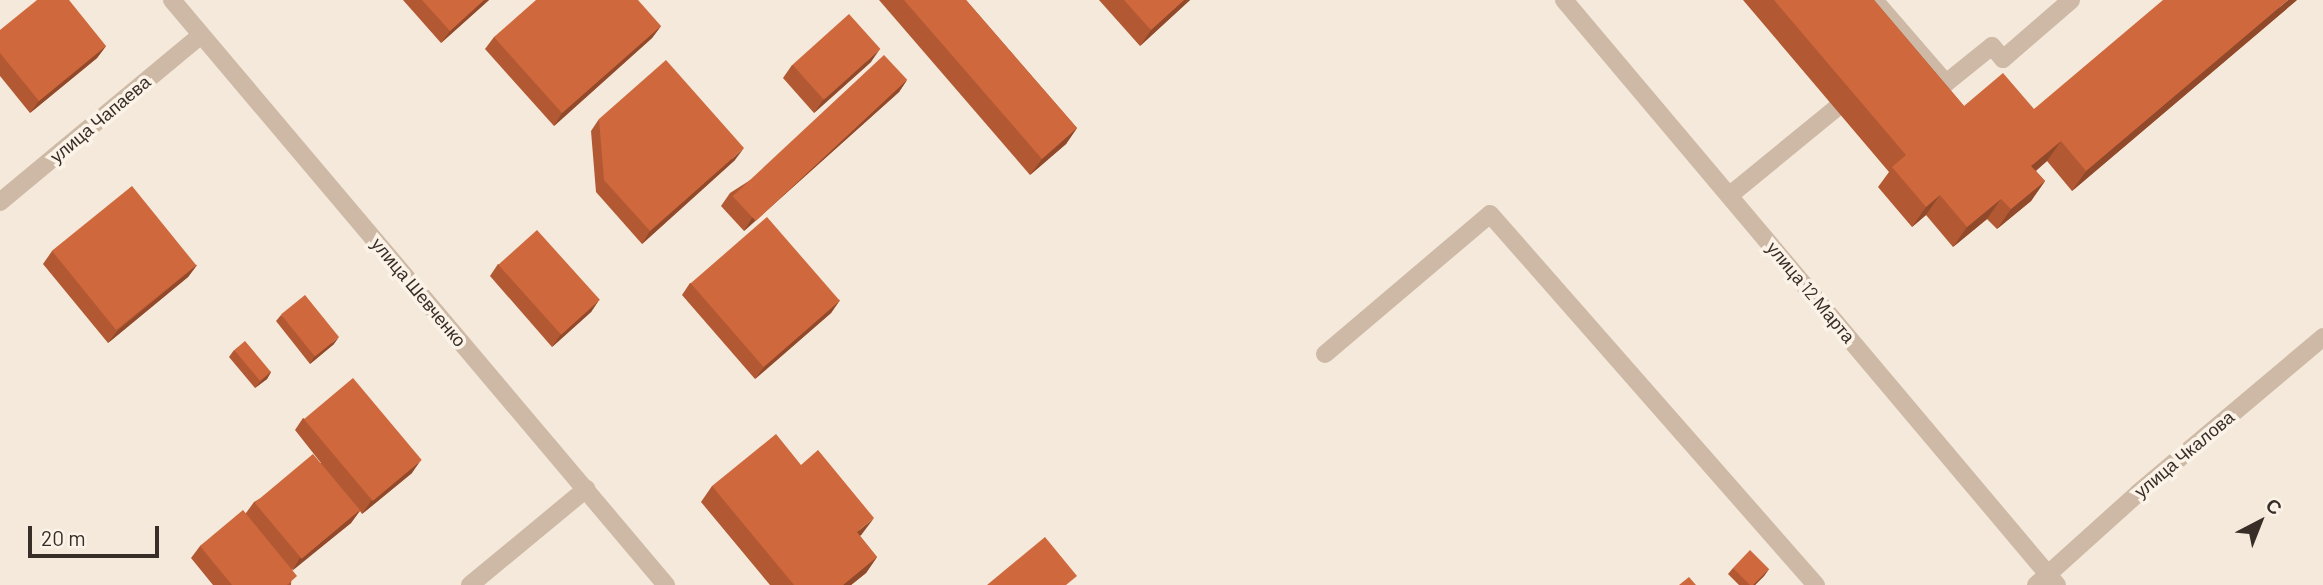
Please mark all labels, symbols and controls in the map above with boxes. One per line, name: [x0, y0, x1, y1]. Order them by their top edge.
street label: улица Чапаева: [45, 71, 155, 167]
street label: улица Шевченко: [367, 233, 471, 351]
street label: улица 12 Марта: [1762, 237, 1860, 347]
street label: улица Чкалова: [2130, 406, 2238, 502]
north arrow: [2225, 487, 2295, 557]
text: С: [2262, 493, 2287, 519]
scale bar: [32, 512, 163, 556]
text: 20 m: [41, 525, 86, 550]

